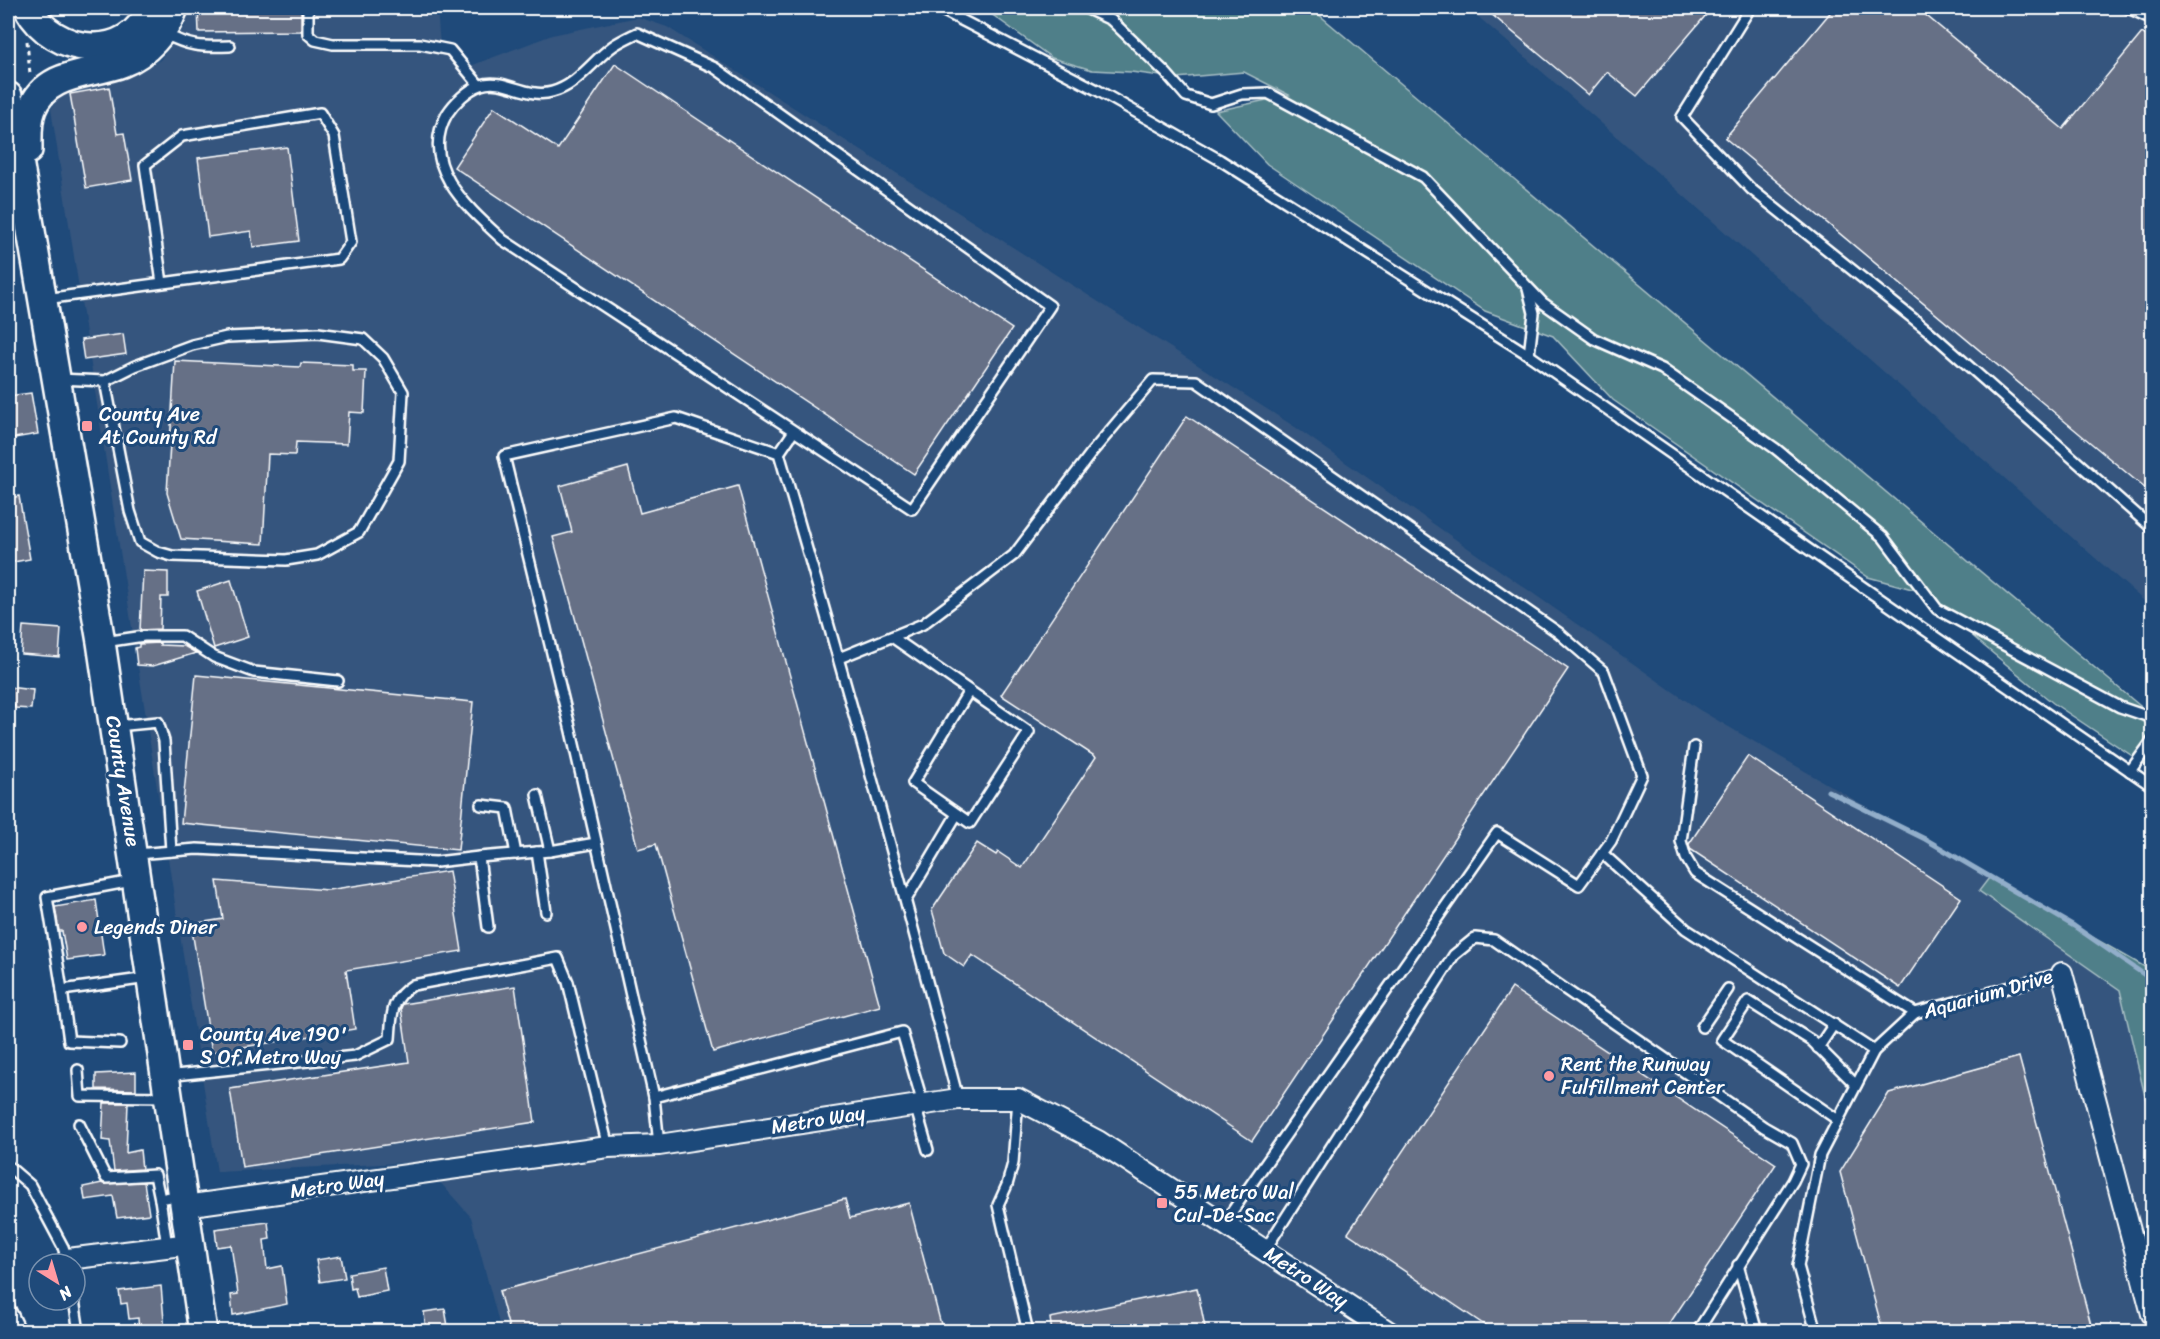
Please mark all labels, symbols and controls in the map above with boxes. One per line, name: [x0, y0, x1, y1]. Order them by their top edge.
place label: County Ave At County Rd: [98, 397, 218, 455]
marker: County Ave At County Rd: [80, 419, 94, 433]
street label: County Avenue: [95, 713, 151, 849]
place label: Legends Diner: [94, 910, 217, 945]
marker: Legends Diner: [75, 920, 89, 934]
street label: Aquarium Drive: [1918, 959, 2057, 1029]
place label: County Ave 190' S Of Metro Way: [200, 1017, 347, 1075]
marker: County Ave 190' S Of Metro Way: [181, 1038, 195, 1052]
place label: Rent the Runway Fulfillment Center: [1561, 1047, 1725, 1105]
marker: Rent the Runway Fulfillment Center: [1542, 1069, 1556, 1083]
street label: Metro Way: [768, 1095, 868, 1145]
street label: Metro Way: [288, 1161, 387, 1209]
place label: 55 Metro Wal Cul-De-Sac: [1174, 1175, 1294, 1233]
marker: 55 Metro Wal Cul-De-Sac: [1155, 1196, 1169, 1210]
street label: Metro Way: [1257, 1236, 1356, 1318]
north arrow: [27, 1252, 87, 1312]
text: N: [52, 1278, 80, 1309]

